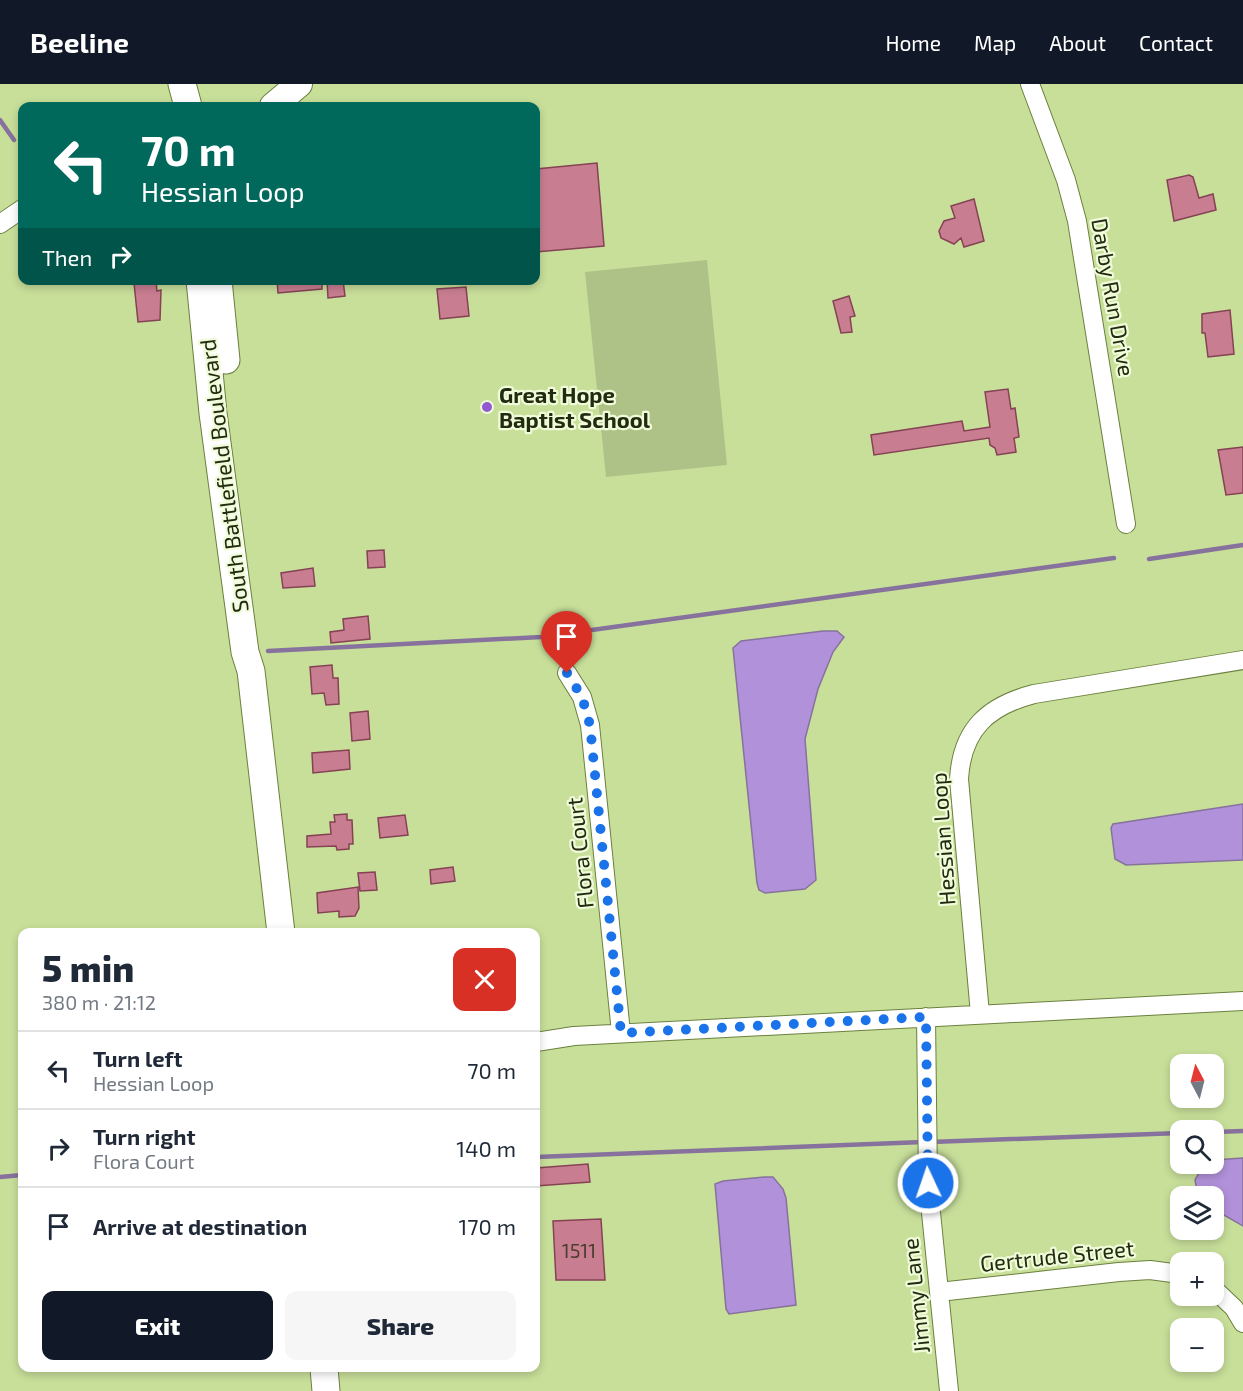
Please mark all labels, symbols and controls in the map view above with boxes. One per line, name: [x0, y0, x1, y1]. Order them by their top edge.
text: Beeline: [30, 25, 129, 59]
text: Home: [885, 30, 941, 55]
text: Map: [974, 30, 1016, 55]
text: About: [1049, 30, 1106, 55]
text: Contact: [1139, 30, 1213, 55]
text: 70 m: [141, 124, 236, 174]
icon: left: [42, 126, 120, 204]
text: Hessian Loop: [141, 175, 304, 207]
street label: Darby Run Drive: [1087, 216, 1141, 378]
icon: right: [104, 240, 137, 273]
text: Then: [42, 244, 92, 270]
street label: South Battlefield Boulevard: [193, 338, 253, 614]
place label: Great Hope Baptist School: [499, 381, 651, 432]
marker: Great Hope Baptist School: [480, 400, 494, 414]
pin: [541, 611, 592, 673]
icon: arrive: [550, 620, 583, 653]
street label: Hessian Loop: [924, 772, 960, 906]
street label: Flora Court: [560, 796, 598, 910]
text: 5 min: [42, 946, 134, 989]
button: close: [453, 948, 516, 1011]
text: 380 m · 21:12: [42, 990, 156, 1014]
text: Turn left: [93, 1045, 182, 1071]
icon: left: [42, 1054, 75, 1087]
north arrow: [1170, 1054, 1224, 1108]
map controls: [1170, 1054, 1224, 1372]
text: 70 m: [467, 1057, 516, 1083]
text: Hessian Loop: [93, 1071, 214, 1095]
button: search: [1170, 1120, 1224, 1174]
text: Turn right: [93, 1123, 195, 1149]
icon: right: [42, 1132, 75, 1165]
text: 140 m: [456, 1135, 516, 1161]
text: Flora Court: [93, 1149, 194, 1173]
position arrow: [896, 1151, 960, 1215]
button: layers: [1170, 1186, 1224, 1240]
icon: arrive: [42, 1210, 75, 1243]
text: Arrive at destination: [93, 1213, 307, 1239]
text: 170 m: [459, 1213, 516, 1239]
street label: Gertrude Street: [979, 1234, 1135, 1276]
street label: Jimmy Lane: [896, 1237, 934, 1355]
house number: 1511: [562, 1238, 596, 1262]
button: +: [1170, 1252, 1224, 1306]
button: Exit: [42, 1291, 273, 1360]
button: Share: [285, 1291, 516, 1360]
button: −: [1170, 1318, 1224, 1372]

